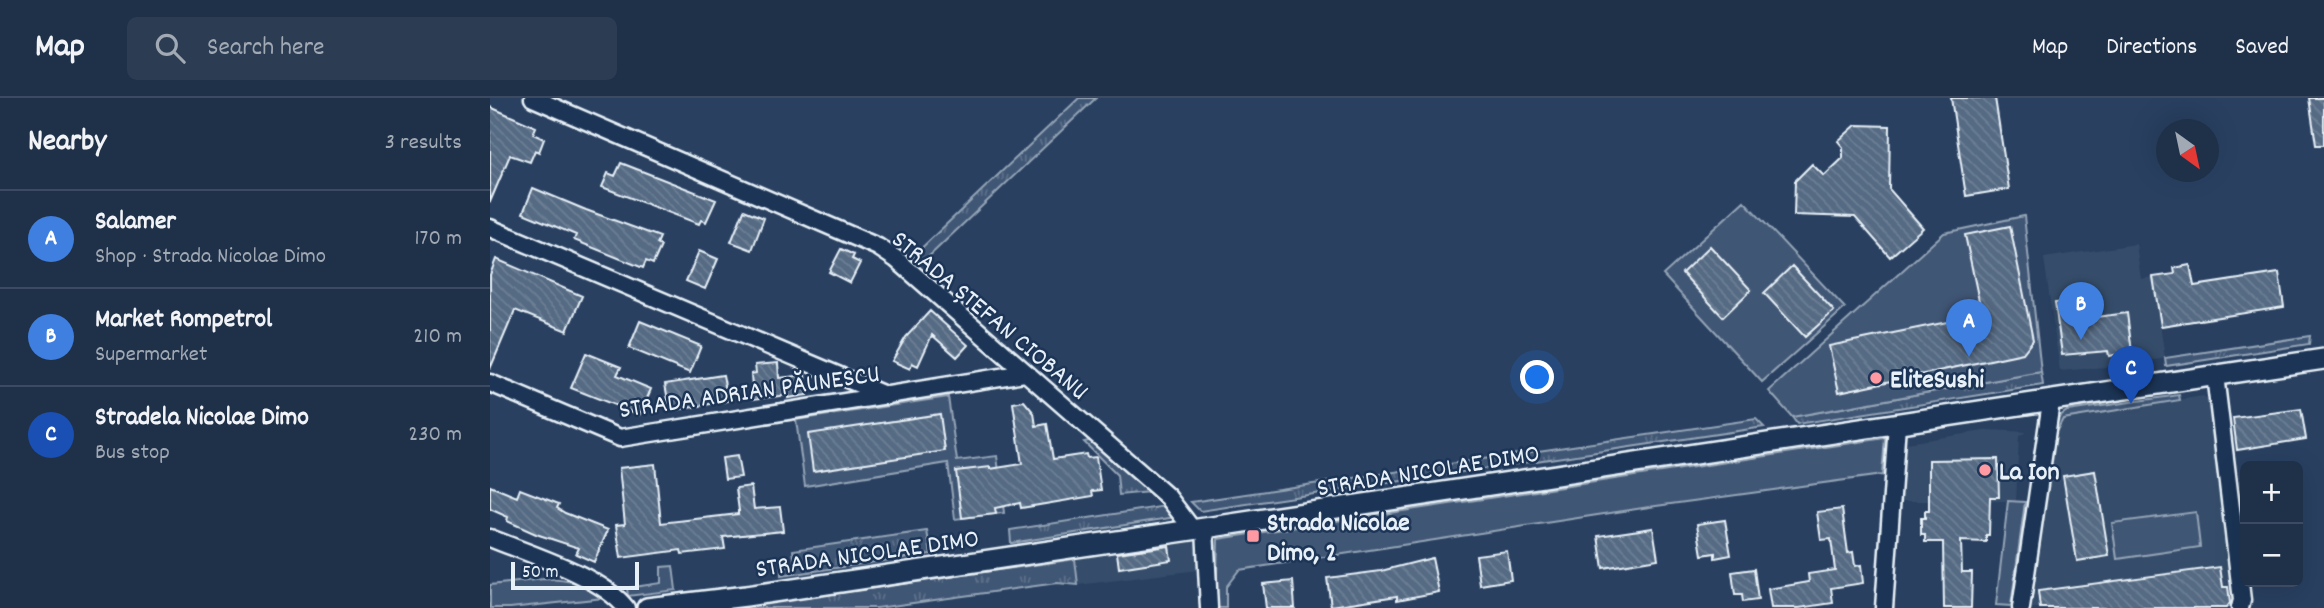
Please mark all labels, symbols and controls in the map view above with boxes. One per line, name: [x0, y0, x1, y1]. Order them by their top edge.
search box: [127, 17, 617, 80]
text: Map: [35, 25, 85, 72]
icon: search: [151, 29, 189, 67]
text: Search here: [207, 30, 325, 67]
text: Map: [2032, 31, 2068, 65]
text: Directions: [2106, 31, 2197, 65]
text: Saved: [2235, 31, 2289, 65]
north arrow: [2156, 119, 2219, 182]
text: Nearby: [28, 122, 106, 165]
text: 3 results: [385, 127, 462, 160]
text: Salamer: [95, 204, 176, 241]
text: A: [45, 223, 57, 256]
text: 170 m: [415, 223, 462, 256]
street label: STRADA ȘTEFAN CIOBANU: [882, 223, 1095, 410]
text: Shop · Strada Nicolae Dimo: [95, 241, 326, 274]
pin: B: [2058, 282, 2104, 340]
pin: A: [1946, 299, 1992, 357]
text: Market Rompetrol: [95, 302, 272, 339]
text: B: [46, 321, 56, 354]
text: 210 m: [413, 321, 462, 354]
text: Supermarket: [95, 339, 207, 372]
pin: C: [2108, 346, 2154, 404]
street label: STRADA ADRIAN PĂUNESCU: [617, 357, 882, 430]
your location: [1520, 360, 1554, 394]
place label: EliteSushi: [1890, 363, 1984, 400]
marker: EliteSushi: [1868, 370, 1884, 386]
text: Stradela Nicolae Dimo: [95, 400, 309, 437]
text: C: [45, 419, 57, 452]
text: 230 m: [408, 419, 462, 452]
text: Bus stop: [95, 437, 170, 470]
street label: STRADA NICOLAE DIMO: [1314, 437, 1543, 508]
place label: La Ion: [1999, 455, 2059, 492]
map controls: [2240, 461, 2303, 587]
button: +: [2240, 461, 2303, 524]
marker: La Ion: [1977, 462, 1993, 478]
place label: Strada Nicolae Dimo, 2: [1267, 506, 1410, 573]
street label: STRADA NICOLAE DIMO: [753, 521, 982, 589]
button: −: [2240, 524, 2303, 587]
marker: Strada Nicolae Dimo, 2: [1245, 528, 1261, 544]
scale bar: [511, 559, 639, 591]
text: 50 m: [522, 560, 559, 587]

